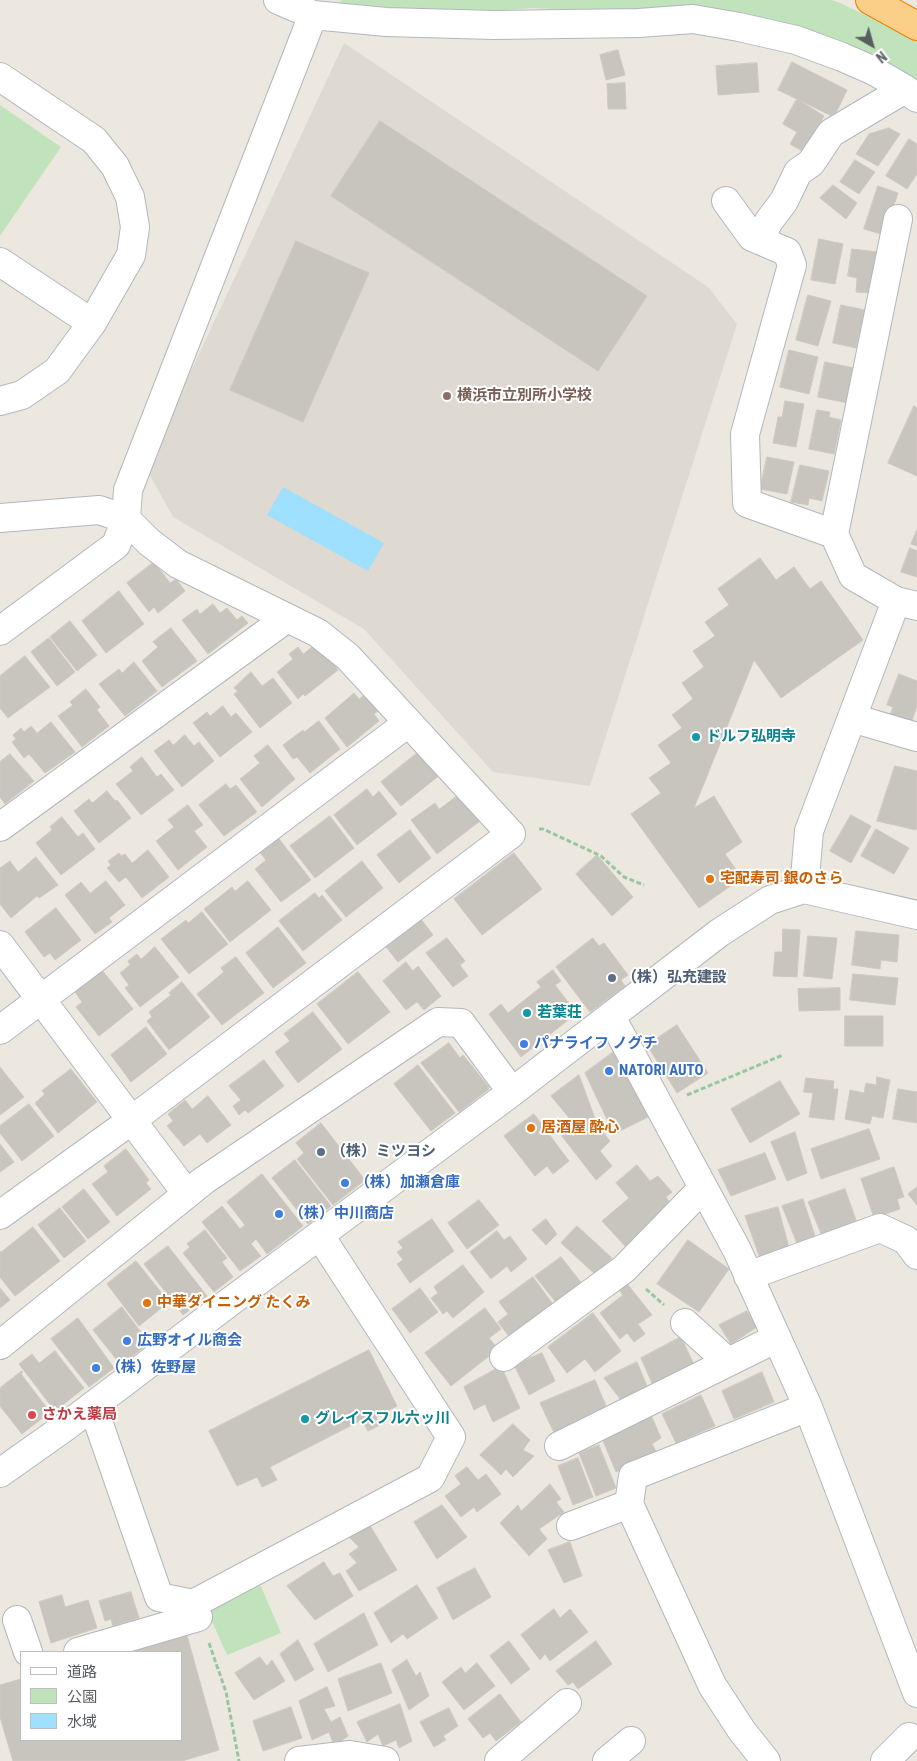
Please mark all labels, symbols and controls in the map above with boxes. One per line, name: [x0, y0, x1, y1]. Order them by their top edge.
north arrow: [847, 20, 897, 70]
text: N: [873, 48, 890, 66]
place label: 横浜市立別所小学校: [457, 387, 592, 405]
marker: 横浜市立別所小学校: [441, 390, 453, 402]
place label: ドルフ弘明寺: [706, 728, 796, 746]
marker: ドルフ弘明寺: [690, 731, 702, 743]
place label: 宅配寿司 銀のさら: [720, 870, 843, 888]
marker: 宅配寿司 銀のさら: [704, 873, 716, 885]
place label: （株）弘充建設: [622, 969, 727, 987]
marker: （株）弘充建設: [606, 972, 618, 984]
place label: 若葉荘: [537, 1004, 582, 1022]
marker: 若葉荘: [521, 1007, 533, 1019]
place label: パナライフ ノグチ: [534, 1035, 657, 1053]
marker: パナライフ ノグチ: [518, 1038, 530, 1050]
place label: NATORI AUTO: [619, 1062, 704, 1080]
marker: NATORI AUTO: [603, 1065, 615, 1077]
place label: 居酒屋 酔心: [541, 1119, 619, 1137]
marker: 居酒屋 酔心: [525, 1122, 537, 1134]
place label: （株）ミツヨシ: [331, 1143, 436, 1161]
marker: （株）ミツヨシ: [315, 1146, 327, 1158]
place label: （株）加瀬倉庫: [355, 1174, 460, 1192]
marker: （株）加瀬倉庫: [339, 1177, 351, 1189]
place label: （株）中川商店: [289, 1205, 394, 1223]
marker: （株）中川商店: [273, 1208, 285, 1220]
place label: 中華ダイニング たくみ: [157, 1294, 310, 1312]
marker: 中華ダイニング たくみ: [141, 1297, 153, 1309]
place label: 広野オイル商会: [137, 1332, 242, 1350]
marker: 広野オイル商会: [121, 1335, 133, 1347]
place label: （株）佐野屋: [106, 1359, 196, 1377]
marker: （株）佐野屋: [90, 1362, 102, 1374]
place label: さかえ薬局: [42, 1406, 117, 1424]
marker: さかえ薬局: [26, 1409, 38, 1421]
place label: グレイスフル六ッ川: [315, 1410, 450, 1428]
marker: グレイスフル六ッ川: [299, 1413, 311, 1425]
legend: [20, 1651, 182, 1741]
text: 道路: [67, 1663, 97, 1681]
text: 公園: [67, 1688, 97, 1706]
text: 水域: [67, 1713, 97, 1731]

